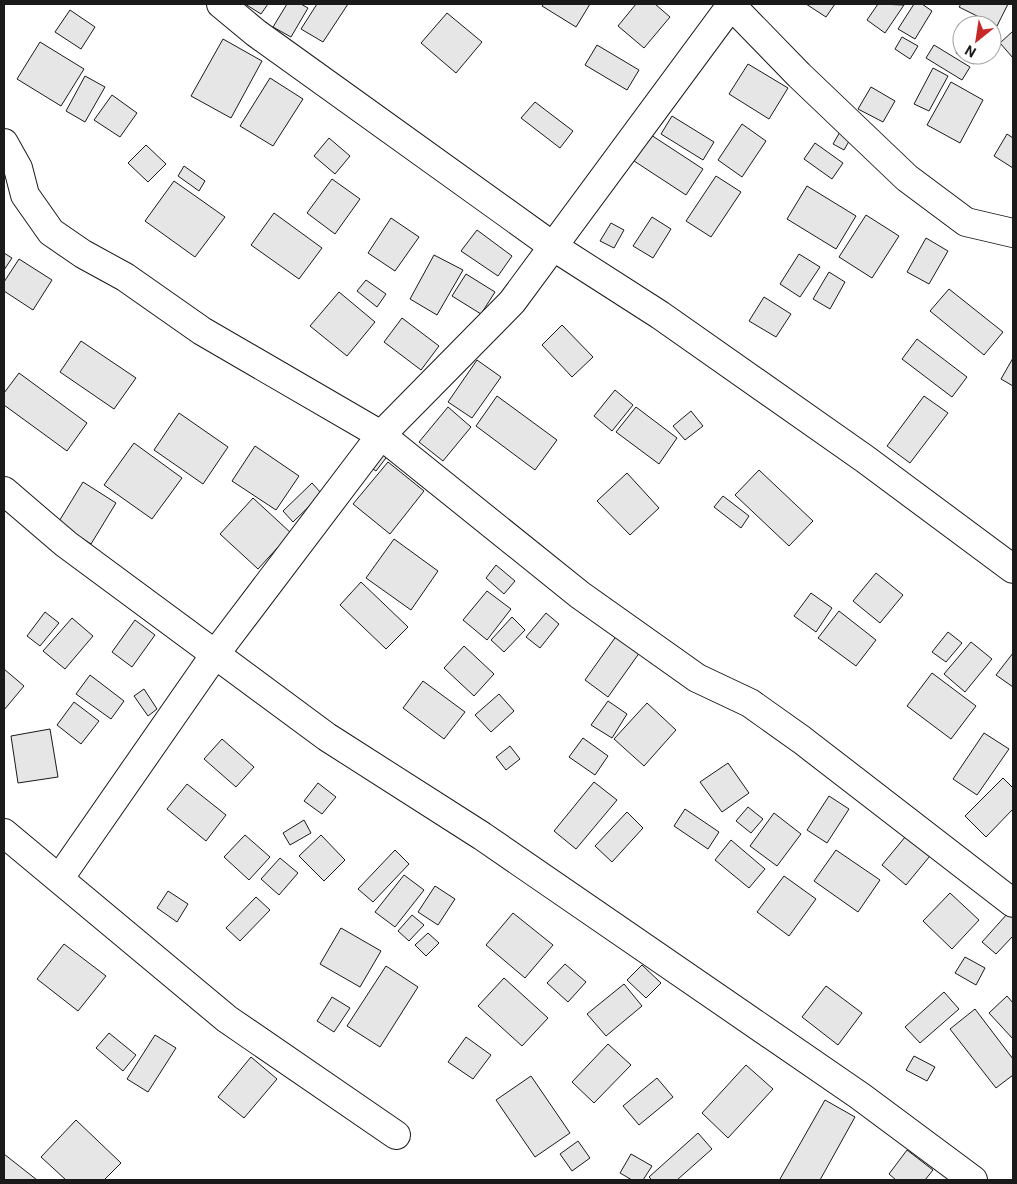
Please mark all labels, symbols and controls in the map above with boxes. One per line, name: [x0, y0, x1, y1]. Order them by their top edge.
north arrow: [952, 15, 1002, 65]
text: N: [962, 42, 979, 61]

